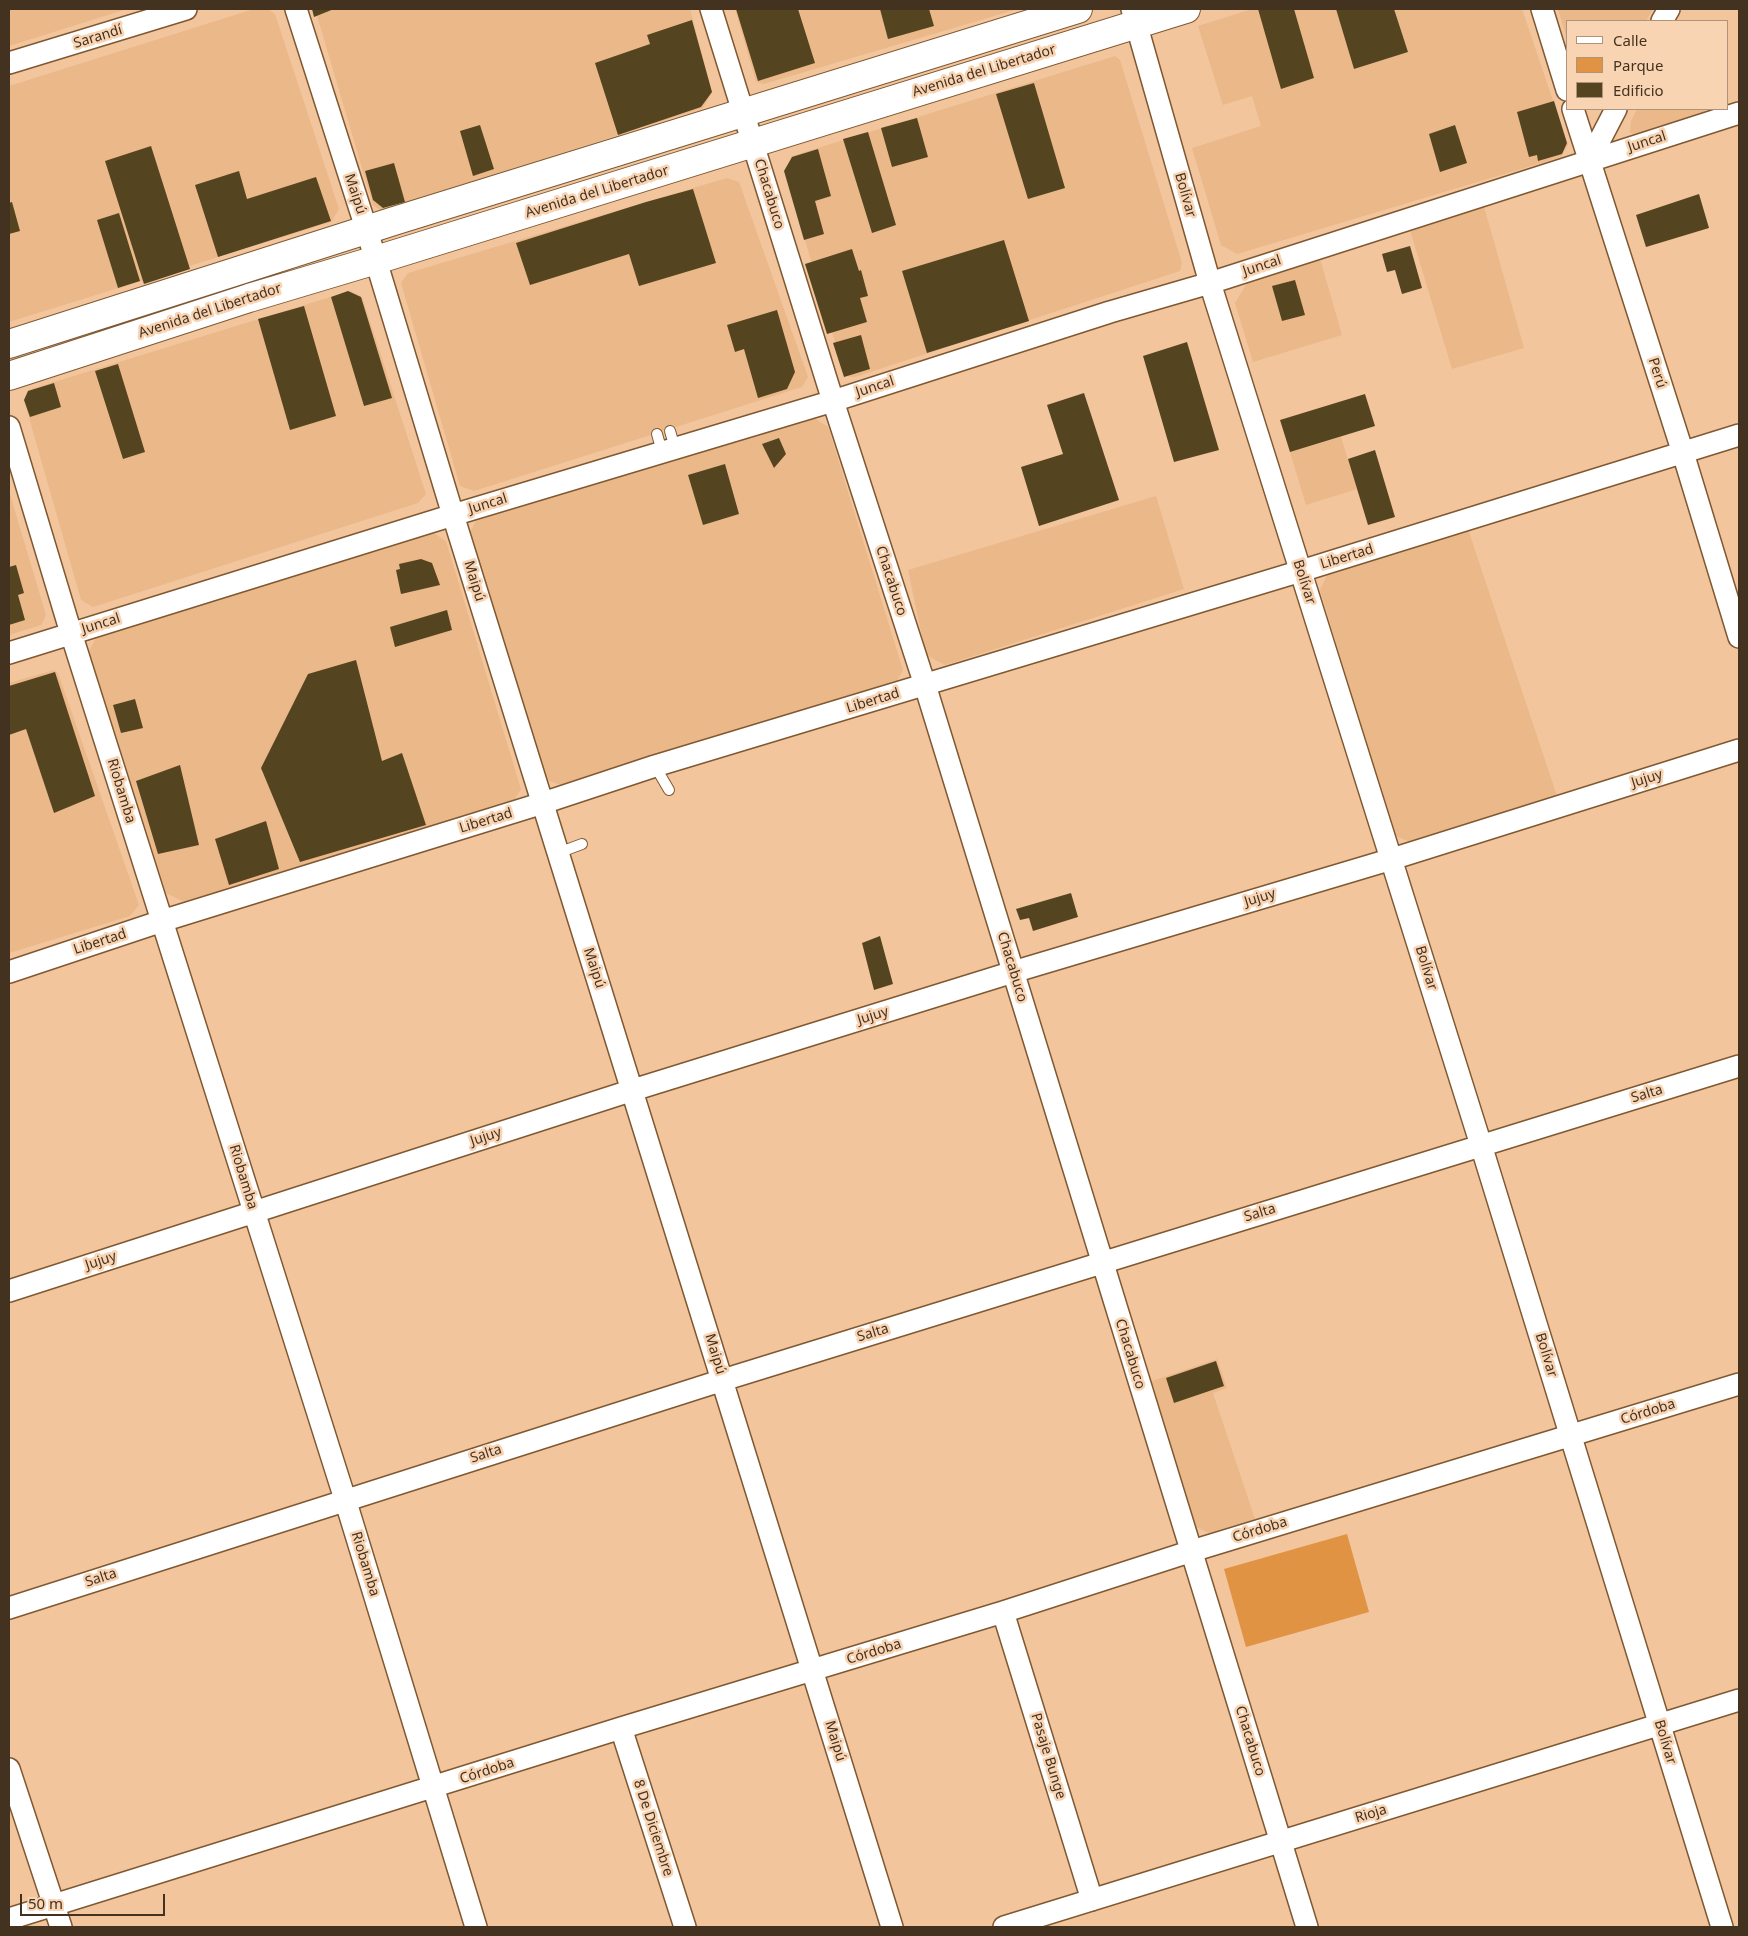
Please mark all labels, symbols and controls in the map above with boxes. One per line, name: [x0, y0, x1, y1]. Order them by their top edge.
legend: [1566, 20, 1728, 110]
street label: Sarandí: [72, 22, 124, 52]
text: Calle: [1613, 30, 1647, 50]
street label: Avenida del Libertador: [910, 41, 1058, 101]
text: Parque: [1613, 55, 1663, 75]
text: Edificio: [1613, 80, 1664, 100]
street label: Juncal: [1626, 128, 1668, 156]
street label: Chacabuco: [750, 157, 788, 231]
street label: Avenida del Libertador: [523, 162, 671, 222]
street label: Bolívar: [1171, 171, 1199, 219]
street label: Maipú: [341, 172, 369, 216]
street label: Juncal: [1241, 252, 1283, 280]
street label: Avenida del Libertador: [137, 280, 283, 342]
street label: Perú: [1644, 356, 1670, 390]
street label: Juncal: [854, 373, 896, 401]
street label: Juncal: [467, 490, 509, 518]
street label: Libertad: [1318, 541, 1376, 573]
street label: Chacabuco: [872, 544, 910, 618]
street label: Bolívar: [1289, 558, 1319, 606]
street label: Maipú: [460, 559, 488, 603]
street label: Juncal: [80, 610, 122, 638]
street label: Libertad: [844, 685, 902, 717]
street label: Riobamba: [103, 757, 139, 825]
street label: Jujuy: [1629, 766, 1665, 792]
street label: Libertad: [457, 805, 515, 837]
street label: Jujuy: [1242, 885, 1278, 911]
street label: Libertad: [71, 926, 129, 958]
street label: Chacabuco: [993, 930, 1031, 1004]
street label: Bolívar: [1411, 944, 1441, 992]
street label: Maipú: [580, 946, 608, 990]
street label: Jujuy: [855, 1003, 891, 1029]
street label: Salta: [1629, 1081, 1665, 1107]
street label: Jujuy: [468, 1124, 504, 1150]
street label: Riobamba: [225, 1143, 261, 1211]
street label: Salta: [1242, 1200, 1278, 1226]
street label: Jujuy: [83, 1248, 119, 1274]
street label: Chacabuco: [1111, 1317, 1149, 1391]
street label: Salta: [855, 1320, 891, 1346]
street label: Bolívar: [1531, 1331, 1561, 1379]
street label: Maipú: [701, 1332, 729, 1376]
street label: Córdoba: [1619, 1396, 1677, 1428]
street label: Salta: [468, 1441, 504, 1467]
street label: Córdoba: [1231, 1514, 1289, 1546]
street label: Riobamba: [347, 1530, 383, 1598]
street label: Salta: [83, 1565, 119, 1591]
street label: Córdoba: [845, 1636, 903, 1668]
street label: Chacabuco: [1231, 1704, 1269, 1778]
street label: Pasaje Bunge: [1027, 1711, 1069, 1801]
street label: Bolívar: [1650, 1718, 1680, 1766]
street label: Maipú: [821, 1719, 849, 1763]
street label: Córdoba: [458, 1754, 516, 1788]
street label: 8 De Diciembre: [629, 1778, 677, 1878]
street label: Rioja: [1353, 1801, 1389, 1827]
scale bar: [22, 1884, 168, 1916]
text: 50 m: [28, 1893, 63, 1913]

